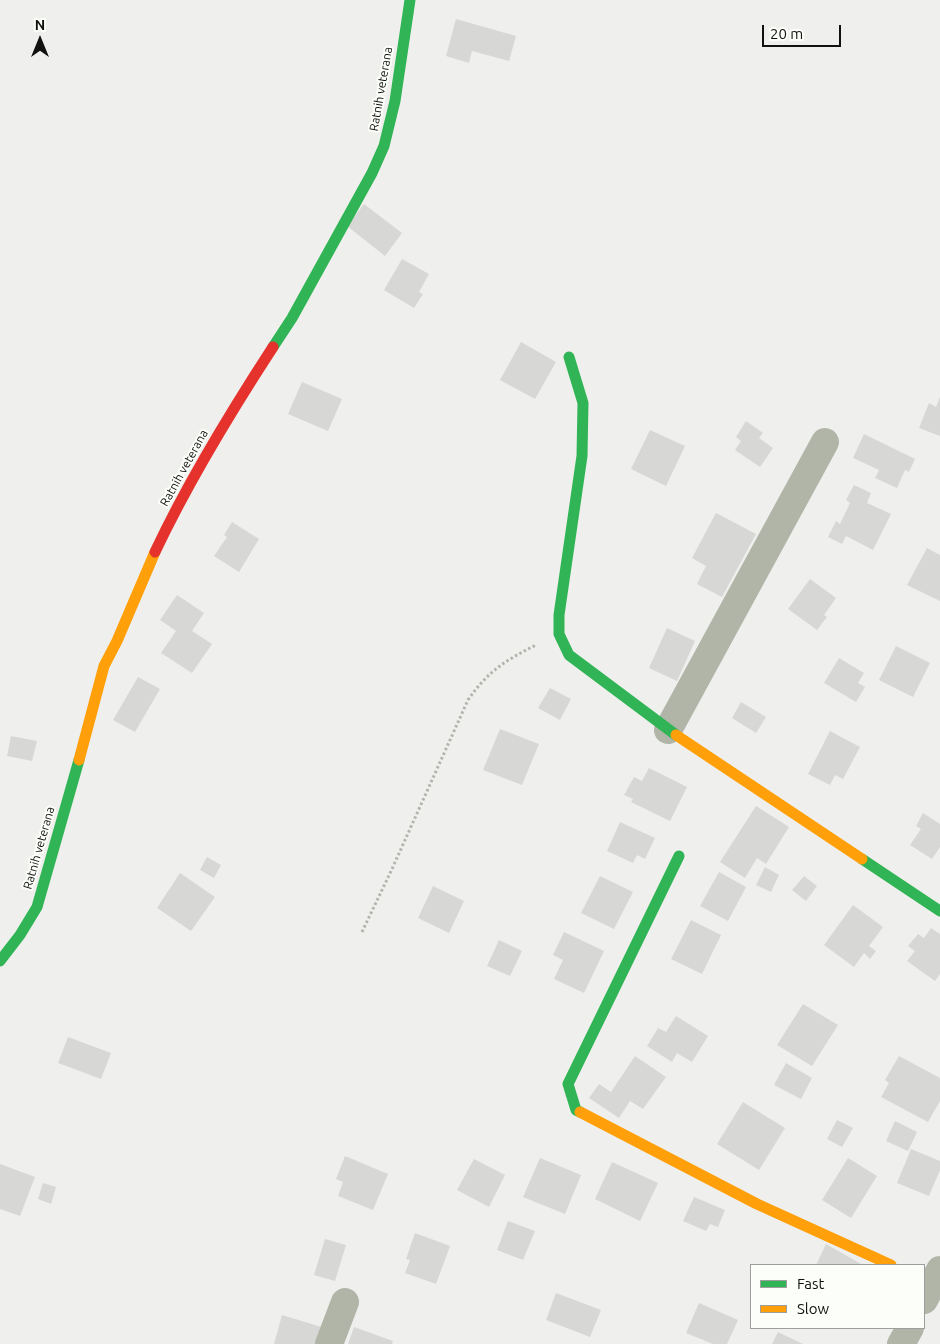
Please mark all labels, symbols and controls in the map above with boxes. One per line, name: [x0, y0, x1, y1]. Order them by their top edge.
north arrow: [15, 15, 65, 65]
scale bar: [765, 15, 844, 47]
text: N: [35, 17, 45, 33]
text: 20 m: [770, 25, 803, 42]
street label: Ratnih veterana: [367, 46, 395, 132]
street label: Ratnih veterana: [157, 427, 211, 509]
street label: Ratnih veterana: [20, 805, 58, 891]
legend: [750, 1264, 925, 1329]
text: Fast: [797, 1275, 824, 1292]
text: Slow: [797, 1300, 829, 1317]

